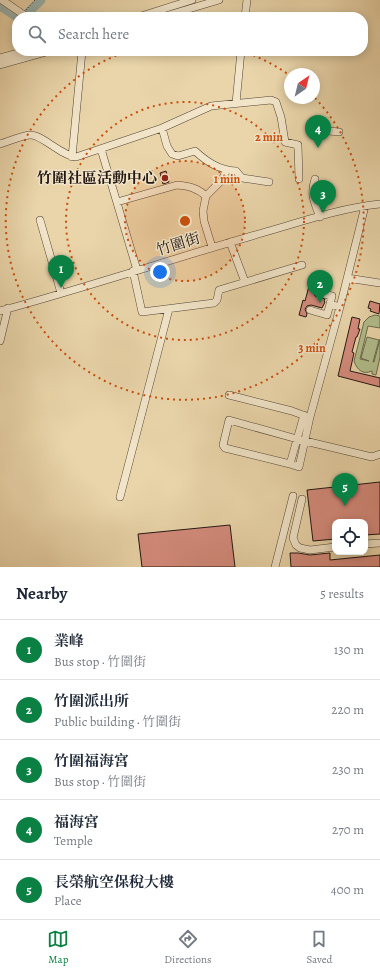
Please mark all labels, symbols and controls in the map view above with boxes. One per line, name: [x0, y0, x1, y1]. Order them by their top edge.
search box: [12, 12, 368, 56]
icon: search: [26, 23, 48, 45]
text: Search here: [58, 24, 129, 44]
north arrow: [284, 68, 320, 104]
pin: 4: [305, 115, 331, 148]
text: 2 min: [255, 129, 283, 145]
place label: 竹圍社區活動中心: [37, 168, 157, 188]
text: 1 min: [214, 171, 241, 187]
marker: 竹圍社區活動中心: [160, 173, 170, 183]
pin: 3: [310, 180, 336, 213]
centre of rings: [178, 214, 192, 228]
street label: 竹圍街: [154, 228, 202, 260]
pin: 1: [48, 255, 74, 288]
your location: [150, 262, 170, 282]
pin: 2: [307, 270, 333, 303]
text: 3 min: [298, 340, 326, 356]
pin: 5: [332, 473, 358, 506]
map controls: [332, 519, 368, 555]
button: locate: [332, 519, 368, 555]
text: Nearby: [16, 582, 67, 605]
text: 5 results: [320, 585, 364, 602]
text: 業峰: [54, 631, 84, 651]
text: 1: [27, 641, 31, 658]
text: 130 m: [334, 641, 364, 658]
text: Bus stop · 竹圍街: [54, 653, 146, 670]
text: 竹圍派出所: [54, 691, 129, 711]
text: 2: [26, 701, 32, 718]
text: 220 m: [331, 701, 364, 718]
text: Public building · 竹圍街: [54, 713, 181, 730]
text: 竹圍福海宮: [54, 751, 129, 771]
text: 3: [26, 761, 32, 778]
text: 230 m: [332, 761, 364, 778]
text: Bus stop · 竹圍街: [54, 773, 146, 790]
text: 福海宮: [54, 812, 99, 832]
text: 4: [26, 821, 32, 838]
text: 270 m: [332, 821, 364, 838]
text: Temple: [54, 832, 93, 849]
text: 長榮航空保稅大樓: [54, 872, 174, 892]
text: 5: [26, 881, 32, 898]
text: 400 m: [331, 881, 364, 898]
text: Place: [54, 892, 82, 909]
tab: Map: [47, 928, 69, 967]
tab: Directions: [164, 928, 212, 967]
tab: Saved: [306, 928, 333, 967]

